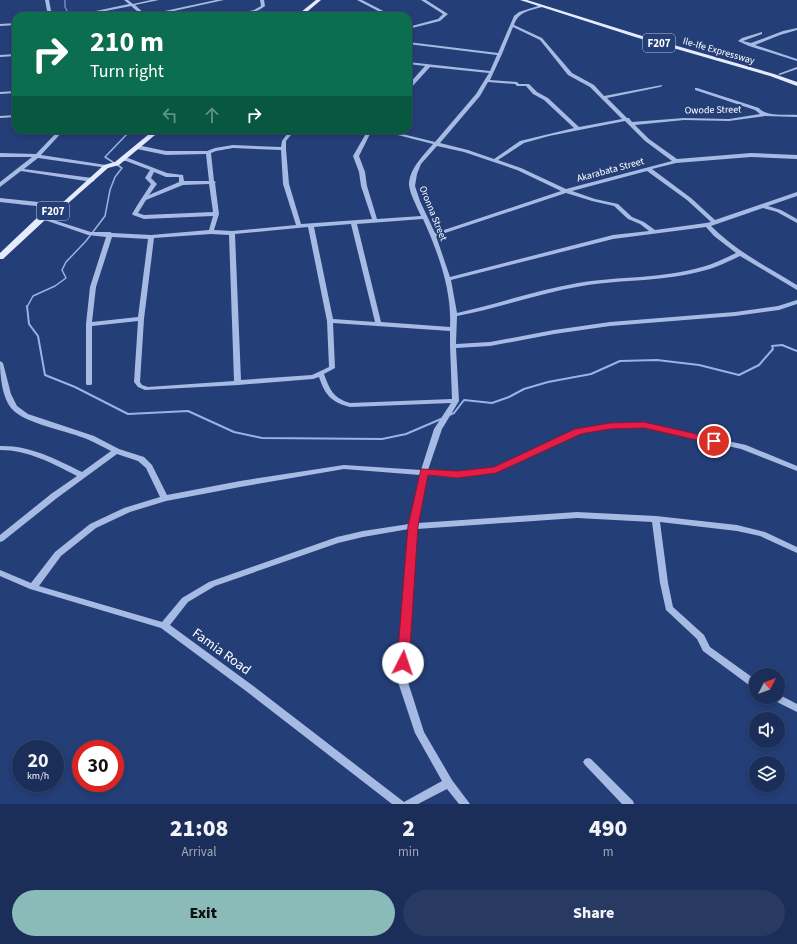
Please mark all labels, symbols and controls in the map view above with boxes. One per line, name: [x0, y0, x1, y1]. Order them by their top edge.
text: 210 m: [90, 22, 164, 62]
icon: right: [24, 28, 76, 80]
road number: F207: [643, 34, 675, 52]
street label: Ile-Ife Expressway: [681, 34, 757, 68]
text: Turn right: [90, 59, 164, 84]
street label: Owode Street: [685, 102, 742, 117]
icon: left: [159, 104, 181, 126]
icon: ahead: [201, 104, 223, 126]
icon: right: [243, 104, 265, 126]
street label: Akarabata Street: [575, 154, 646, 186]
street label: Oronna Street: [416, 184, 451, 244]
road number: F207: [37, 202, 69, 220]
pin: [697, 424, 731, 458]
icon: arrive: [703, 430, 725, 452]
street label: Famia Road: [188, 624, 255, 680]
position arrow: [382, 642, 424, 684]
north arrow: [749, 668, 785, 704]
map controls: [749, 668, 785, 792]
button: sound: [749, 712, 785, 748]
speed limit sign: 30: [72, 740, 124, 792]
text: 20: [27, 747, 49, 775]
button: layers: [749, 756, 785, 792]
text: km/h: [27, 769, 49, 783]
text: 21:08: [170, 811, 228, 846]
text: 2: [402, 811, 415, 846]
text: 490: [589, 811, 627, 846]
text: Arrival: [182, 843, 217, 861]
text: min: [398, 843, 419, 861]
text: m: [603, 843, 613, 861]
button: Exit: [12, 890, 395, 936]
button: Share: [403, 890, 785, 936]

